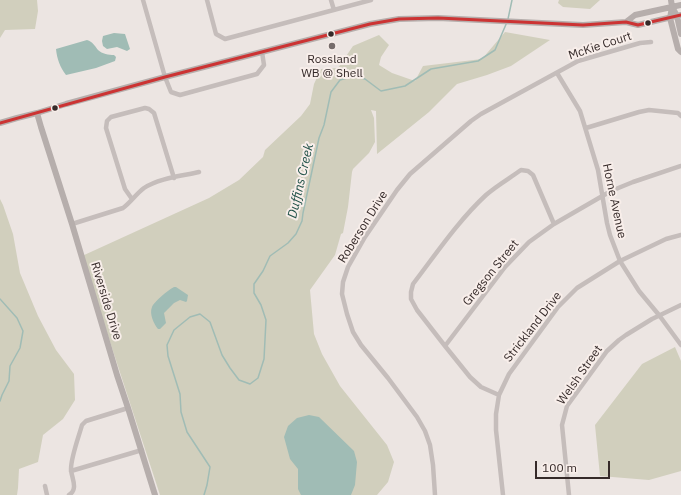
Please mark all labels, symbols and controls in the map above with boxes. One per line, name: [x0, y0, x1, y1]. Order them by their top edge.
unlabelled marker: [643, 18, 653, 28]
unlabelled marker: [326, 29, 336, 39]
street label: McKie Court: [567, 29, 633, 63]
marker: Rossland WB @ Shell: [327, 41, 337, 51]
place label: Rossland WB @ Shell: [301, 53, 363, 81]
unlabelled marker: [50, 103, 60, 113]
water label: Duffins Creek: [285, 142, 317, 220]
street label: Horne Avenue: [599, 162, 629, 240]
street label: Roberson Drive: [335, 188, 391, 266]
street label: Gregson Street: [460, 237, 522, 309]
street label: Riverside Drive: [87, 260, 125, 342]
street label: Strickland Drive: [501, 289, 565, 365]
street label: Welsh Street: [554, 343, 606, 407]
scale bar: [537, 453, 612, 479]
text: 100 m: [542, 460, 577, 475]

